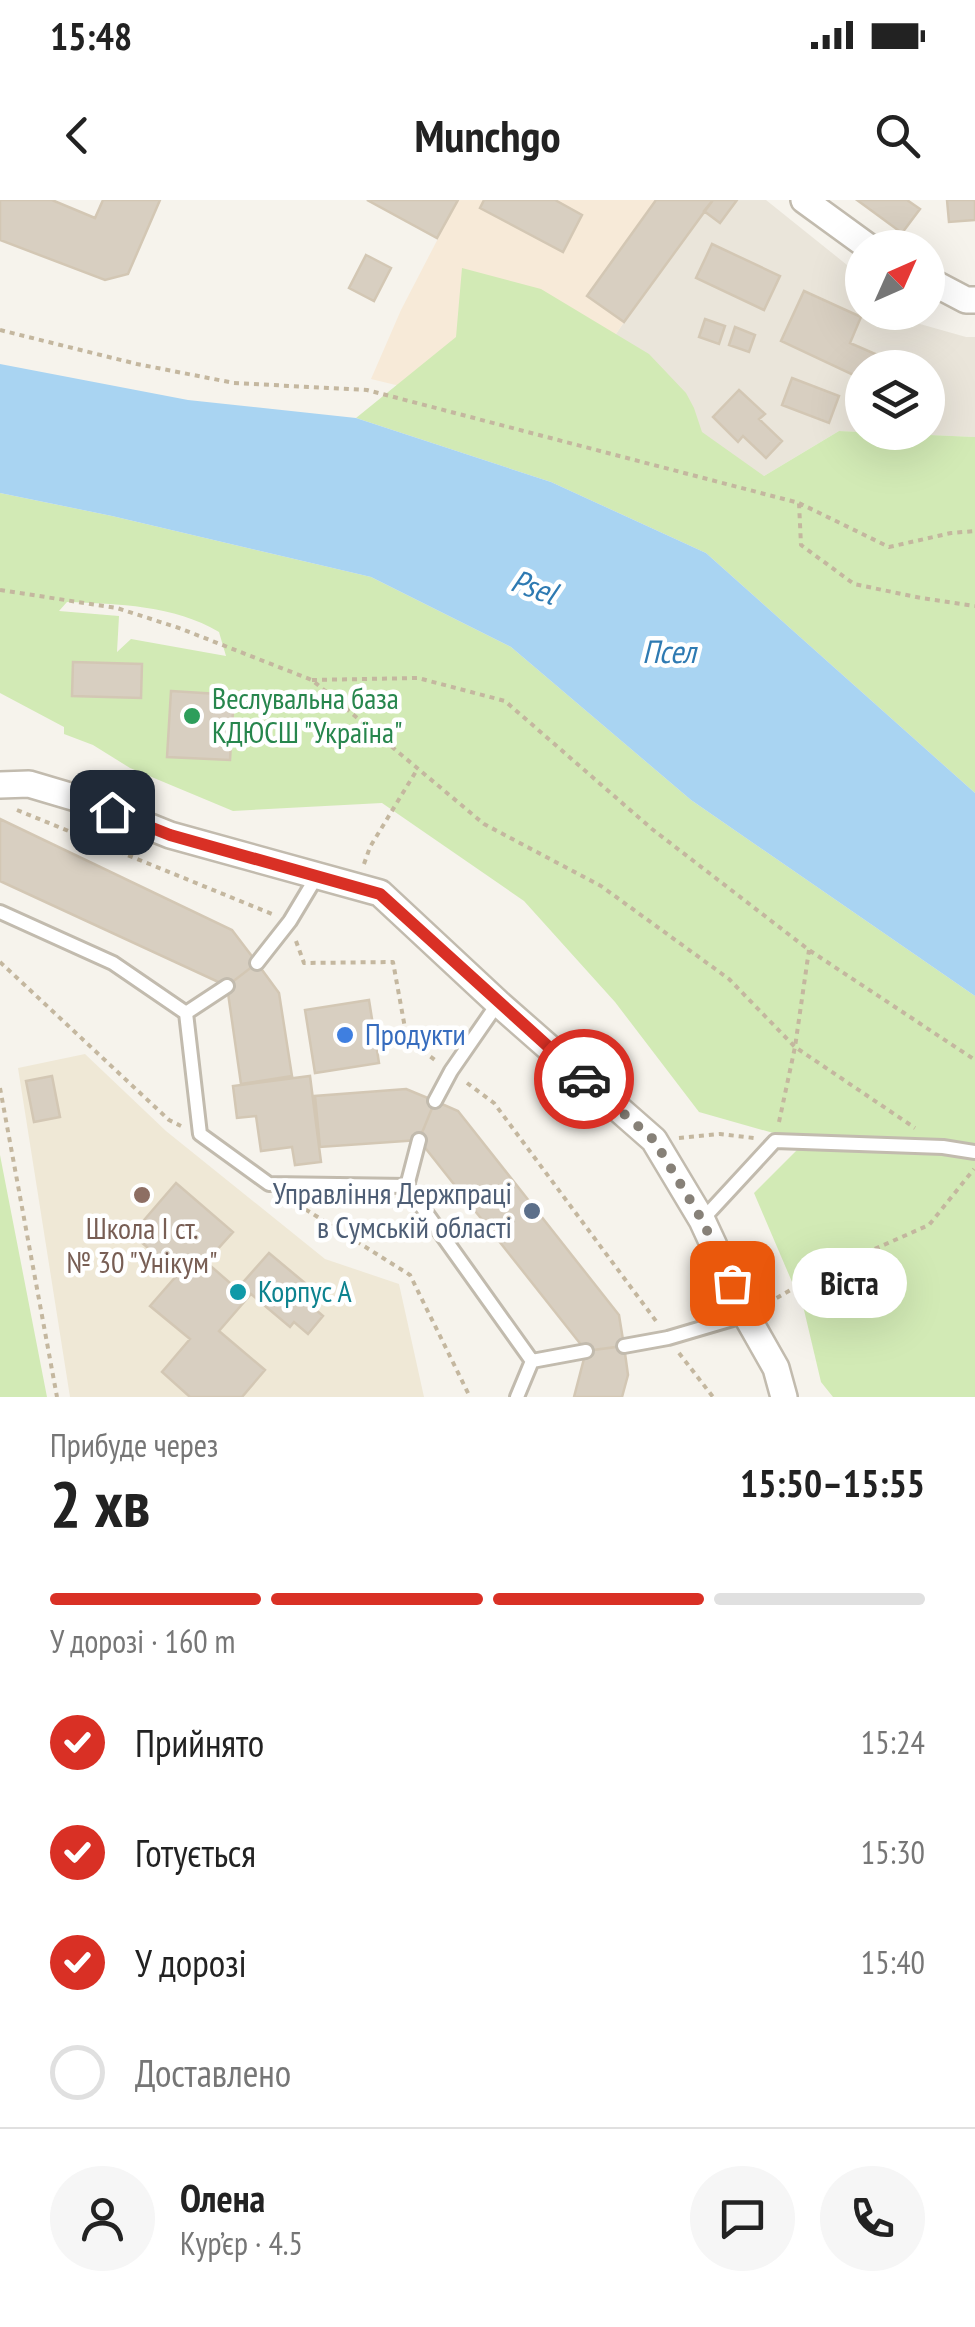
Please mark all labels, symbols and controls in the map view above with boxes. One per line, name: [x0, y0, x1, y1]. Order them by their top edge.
text: 15:48: [50, 11, 132, 60]
text: Munchgo: [414, 106, 561, 164]
icon: back: [50, 108, 105, 163]
icon: search: [870, 108, 925, 163]
north arrow: [845, 230, 945, 330]
map controls: [845, 230, 945, 450]
button: layers: [845, 350, 945, 450]
water label: Psel: [506, 559, 565, 614]
water label: Псел: [642, 630, 699, 672]
place label: Веслувальна база КДЮСШ "Україна": [212, 678, 402, 751]
marker: Веслувальна база КДЮСШ "Україна": [181, 705, 203, 727]
pin: [70, 770, 155, 855]
icon: home: [85, 785, 140, 840]
place label: Продукти: [365, 1014, 466, 1053]
marker: Продукти: [334, 1024, 356, 1046]
courier: [534, 1029, 634, 1129]
icon: car: [557, 1052, 612, 1107]
place label: Управління Держпраці в Сумській області: [273, 1173, 512, 1246]
marker: Школа І ст. № 30 "Унікум": [131, 1184, 153, 1206]
marker: Управління Держпраці в Сумській області: [521, 1200, 543, 1222]
place label: Школа І ст. № 30 "Унікум": [67, 1208, 218, 1281]
pin: [690, 1241, 775, 1326]
callout: Віста: [792, 1248, 907, 1318]
icon: bag: [705, 1256, 760, 1311]
text: Віста: [820, 1262, 879, 1304]
place label: Корпус А: [258, 1271, 353, 1310]
marker: Корпус А: [227, 1281, 249, 1303]
text: Прибуде через: [50, 1424, 218, 1466]
text: 15:50–15:55: [740, 1458, 925, 1507]
text: 2 хв: [50, 1461, 150, 1545]
text: У дорозі · 160 m: [50, 1620, 235, 1662]
icon: check: [50, 1715, 105, 1770]
text: Прийнято: [135, 1718, 264, 1767]
text: 15:24: [861, 1721, 925, 1763]
icon: check: [50, 1825, 105, 1880]
text: Готується: [135, 1828, 256, 1877]
text: 15:30: [861, 1831, 925, 1873]
icon: check: [50, 1935, 105, 1990]
text: У дорозі: [135, 1938, 247, 1987]
text: 15:40: [861, 1941, 925, 1983]
text: Доставлено: [135, 2048, 291, 2097]
button: person: [50, 2166, 155, 2271]
button: chat: [690, 2166, 795, 2271]
button: phone: [820, 2166, 925, 2271]
text: Олена: [180, 2173, 265, 2222]
text: Кур’єр · 4.5: [180, 2222, 303, 2264]

